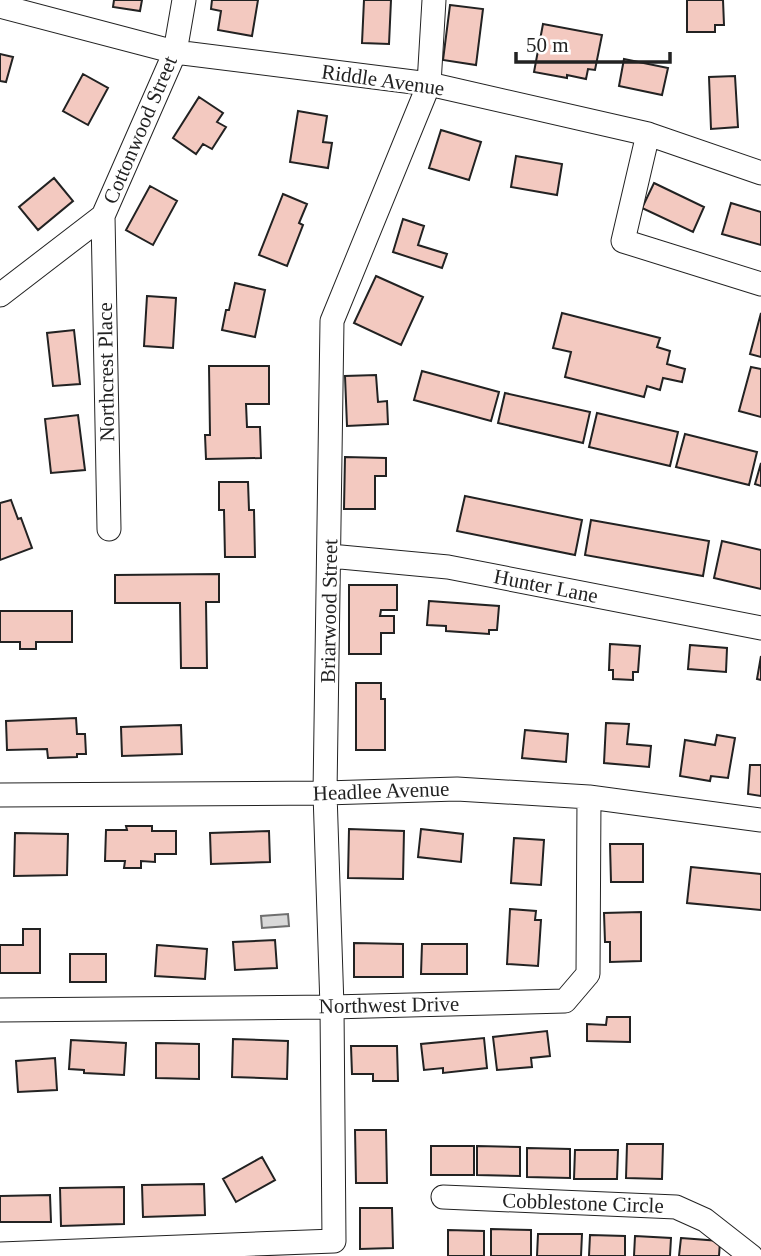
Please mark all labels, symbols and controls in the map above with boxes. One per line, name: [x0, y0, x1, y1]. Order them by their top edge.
scale bar: [516, 21, 670, 65]
text: 50 m: [526, 33, 569, 57]
street label: Cottonwood Street: [98, 52, 182, 207]
street label: Riddle Avenue: [320, 59, 446, 101]
street label: Northcrest Place: [93, 302, 119, 442]
street label: Briarwood Street: [316, 539, 342, 683]
street label: Hunter Lane: [492, 564, 600, 608]
street label: Headlee Avenue: [312, 777, 450, 805]
street label: Northwest Drive: [319, 992, 459, 1018]
street label: Cobblestone Circle: [502, 1188, 664, 1218]

